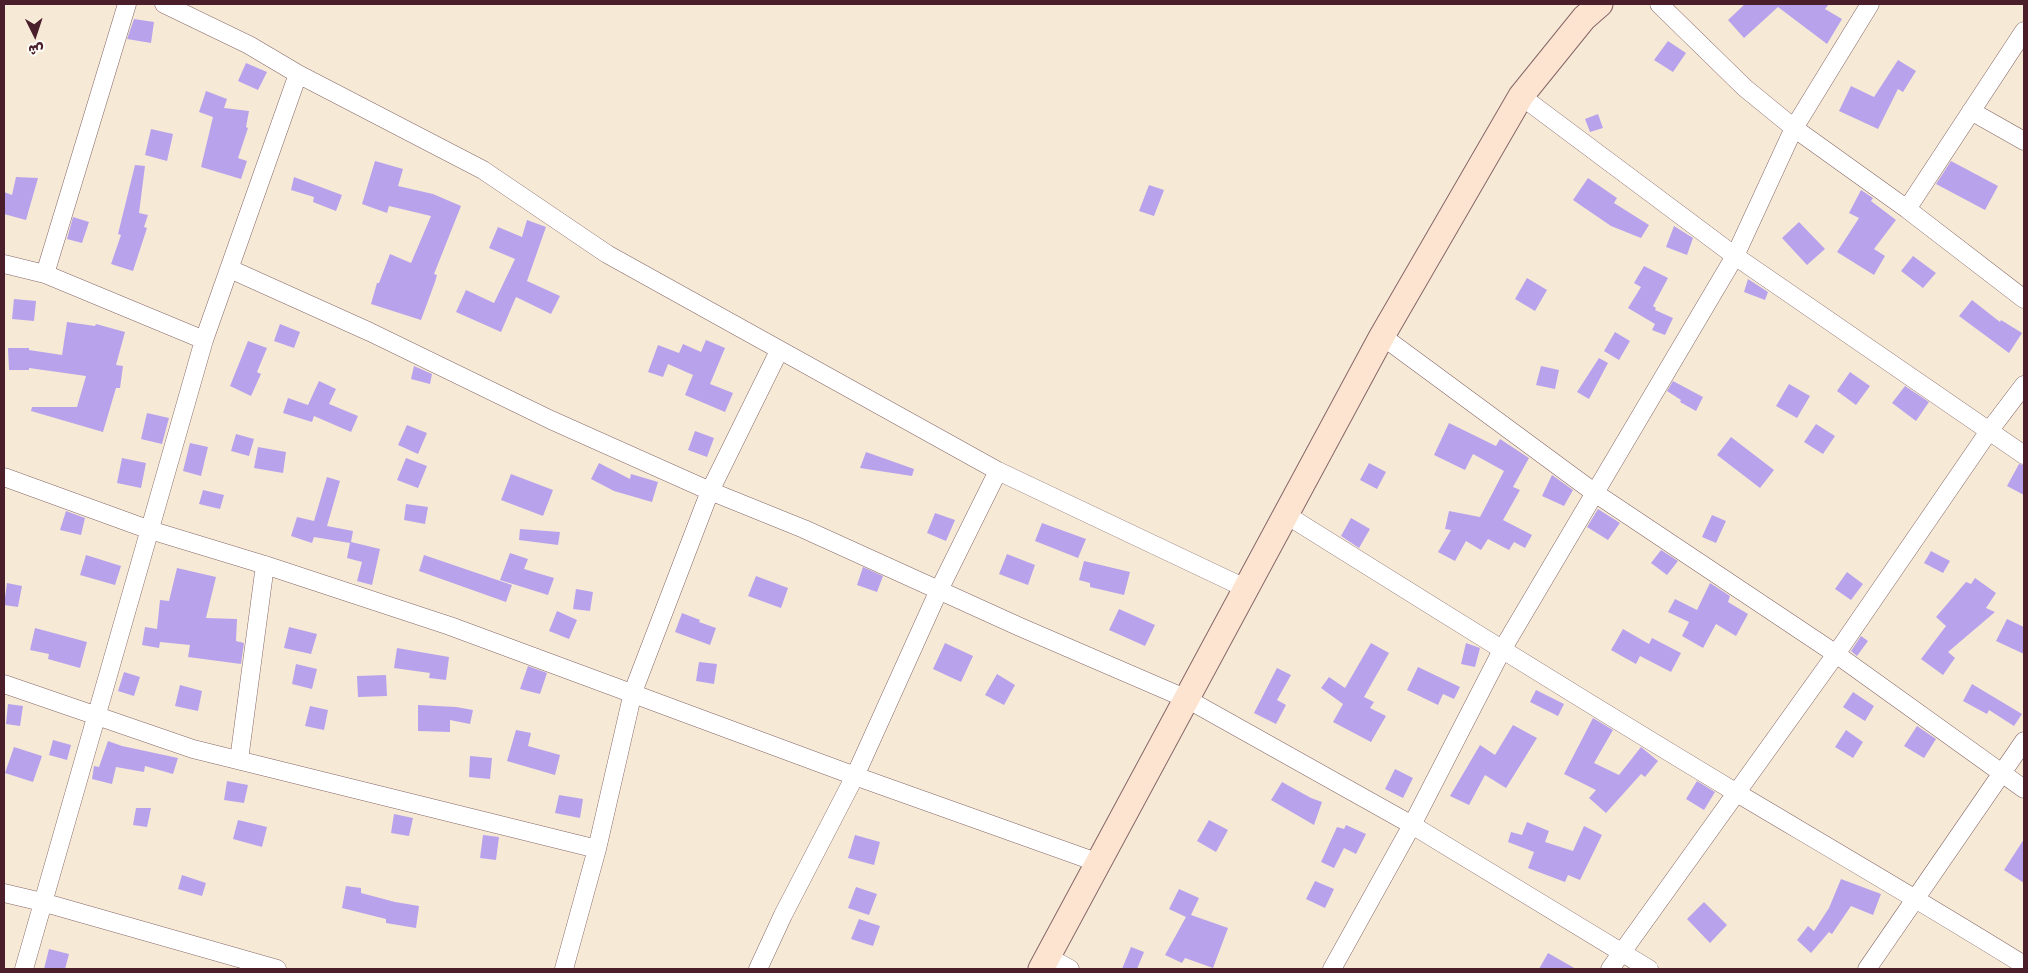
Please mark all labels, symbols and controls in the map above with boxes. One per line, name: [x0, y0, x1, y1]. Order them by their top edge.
north arrow: [10, 10, 60, 60]
text: ش: [28, 39, 44, 61]

